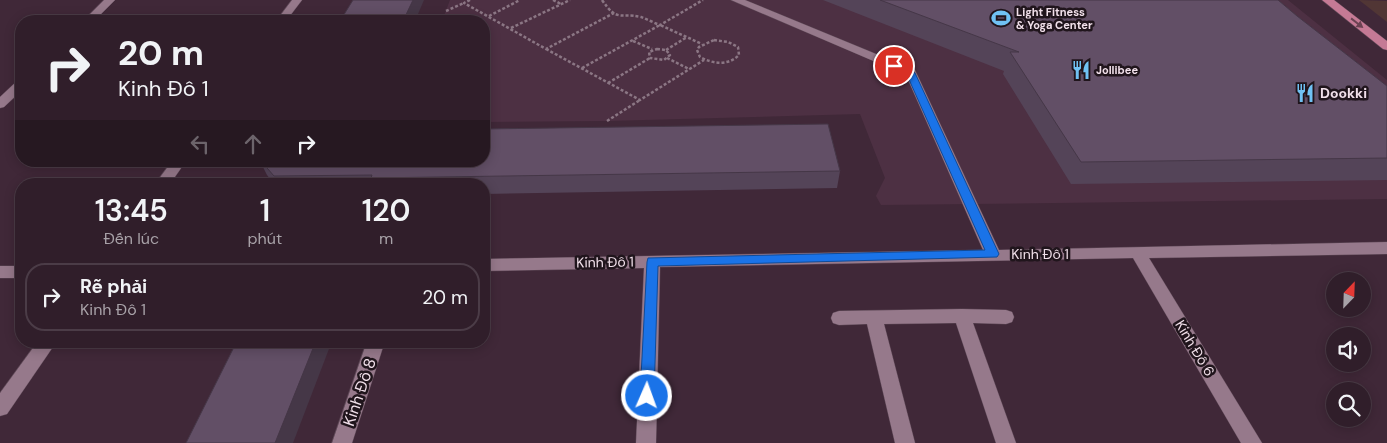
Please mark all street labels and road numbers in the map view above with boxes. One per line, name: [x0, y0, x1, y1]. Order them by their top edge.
street label: Kinh Đô 1: [1011, 245, 1069, 263]
street label: Kinh Đô 1: [576, 252, 634, 272]
street label: Kinh Đô 6: [1171, 317, 1219, 379]
street label: Kinh Đô 8: [338, 355, 381, 429]

